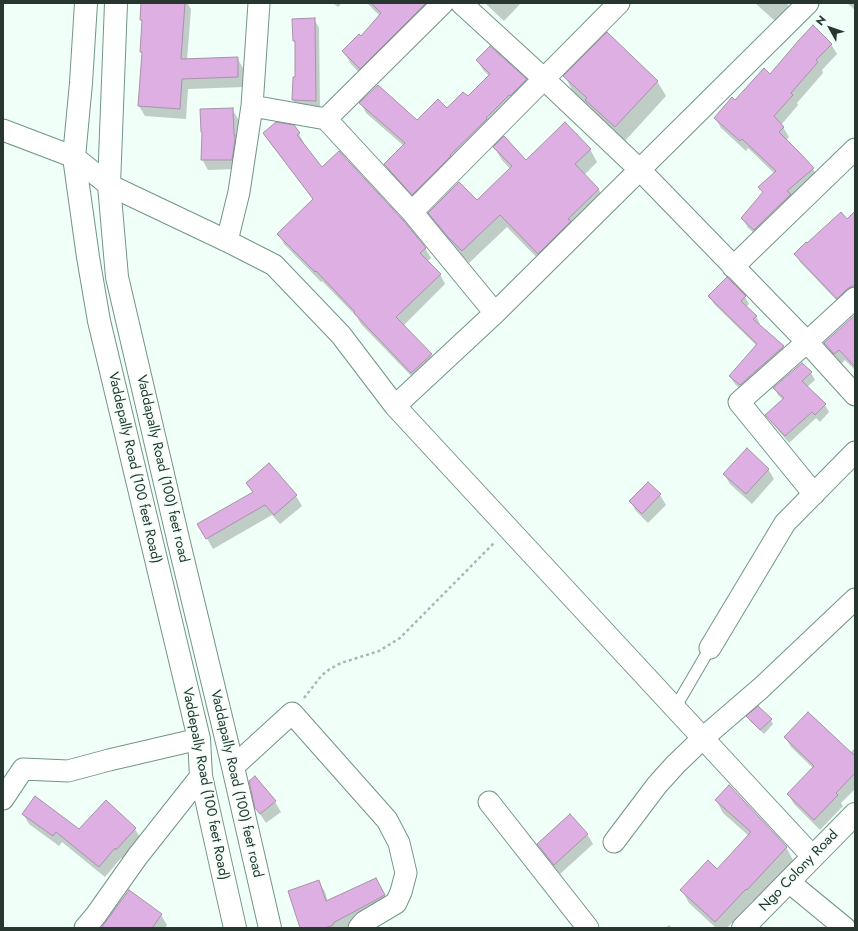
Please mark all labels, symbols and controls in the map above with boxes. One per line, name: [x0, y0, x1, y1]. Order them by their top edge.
north arrow: [810, 8, 850, 48]
text: N: [812, 12, 830, 29]
street label: Vaddepally Road (100 feet Road): [104, 371, 164, 565]
street label: Vaddapally Road (100) feet road: [132, 374, 192, 564]
street label: Vaddepally Road (100 feet Road): [178, 686, 232, 882]
street label: Vaddapally Road (100) feet road: [206, 689, 266, 879]
street label: Ngo Colony Road: [756, 827, 842, 915]

